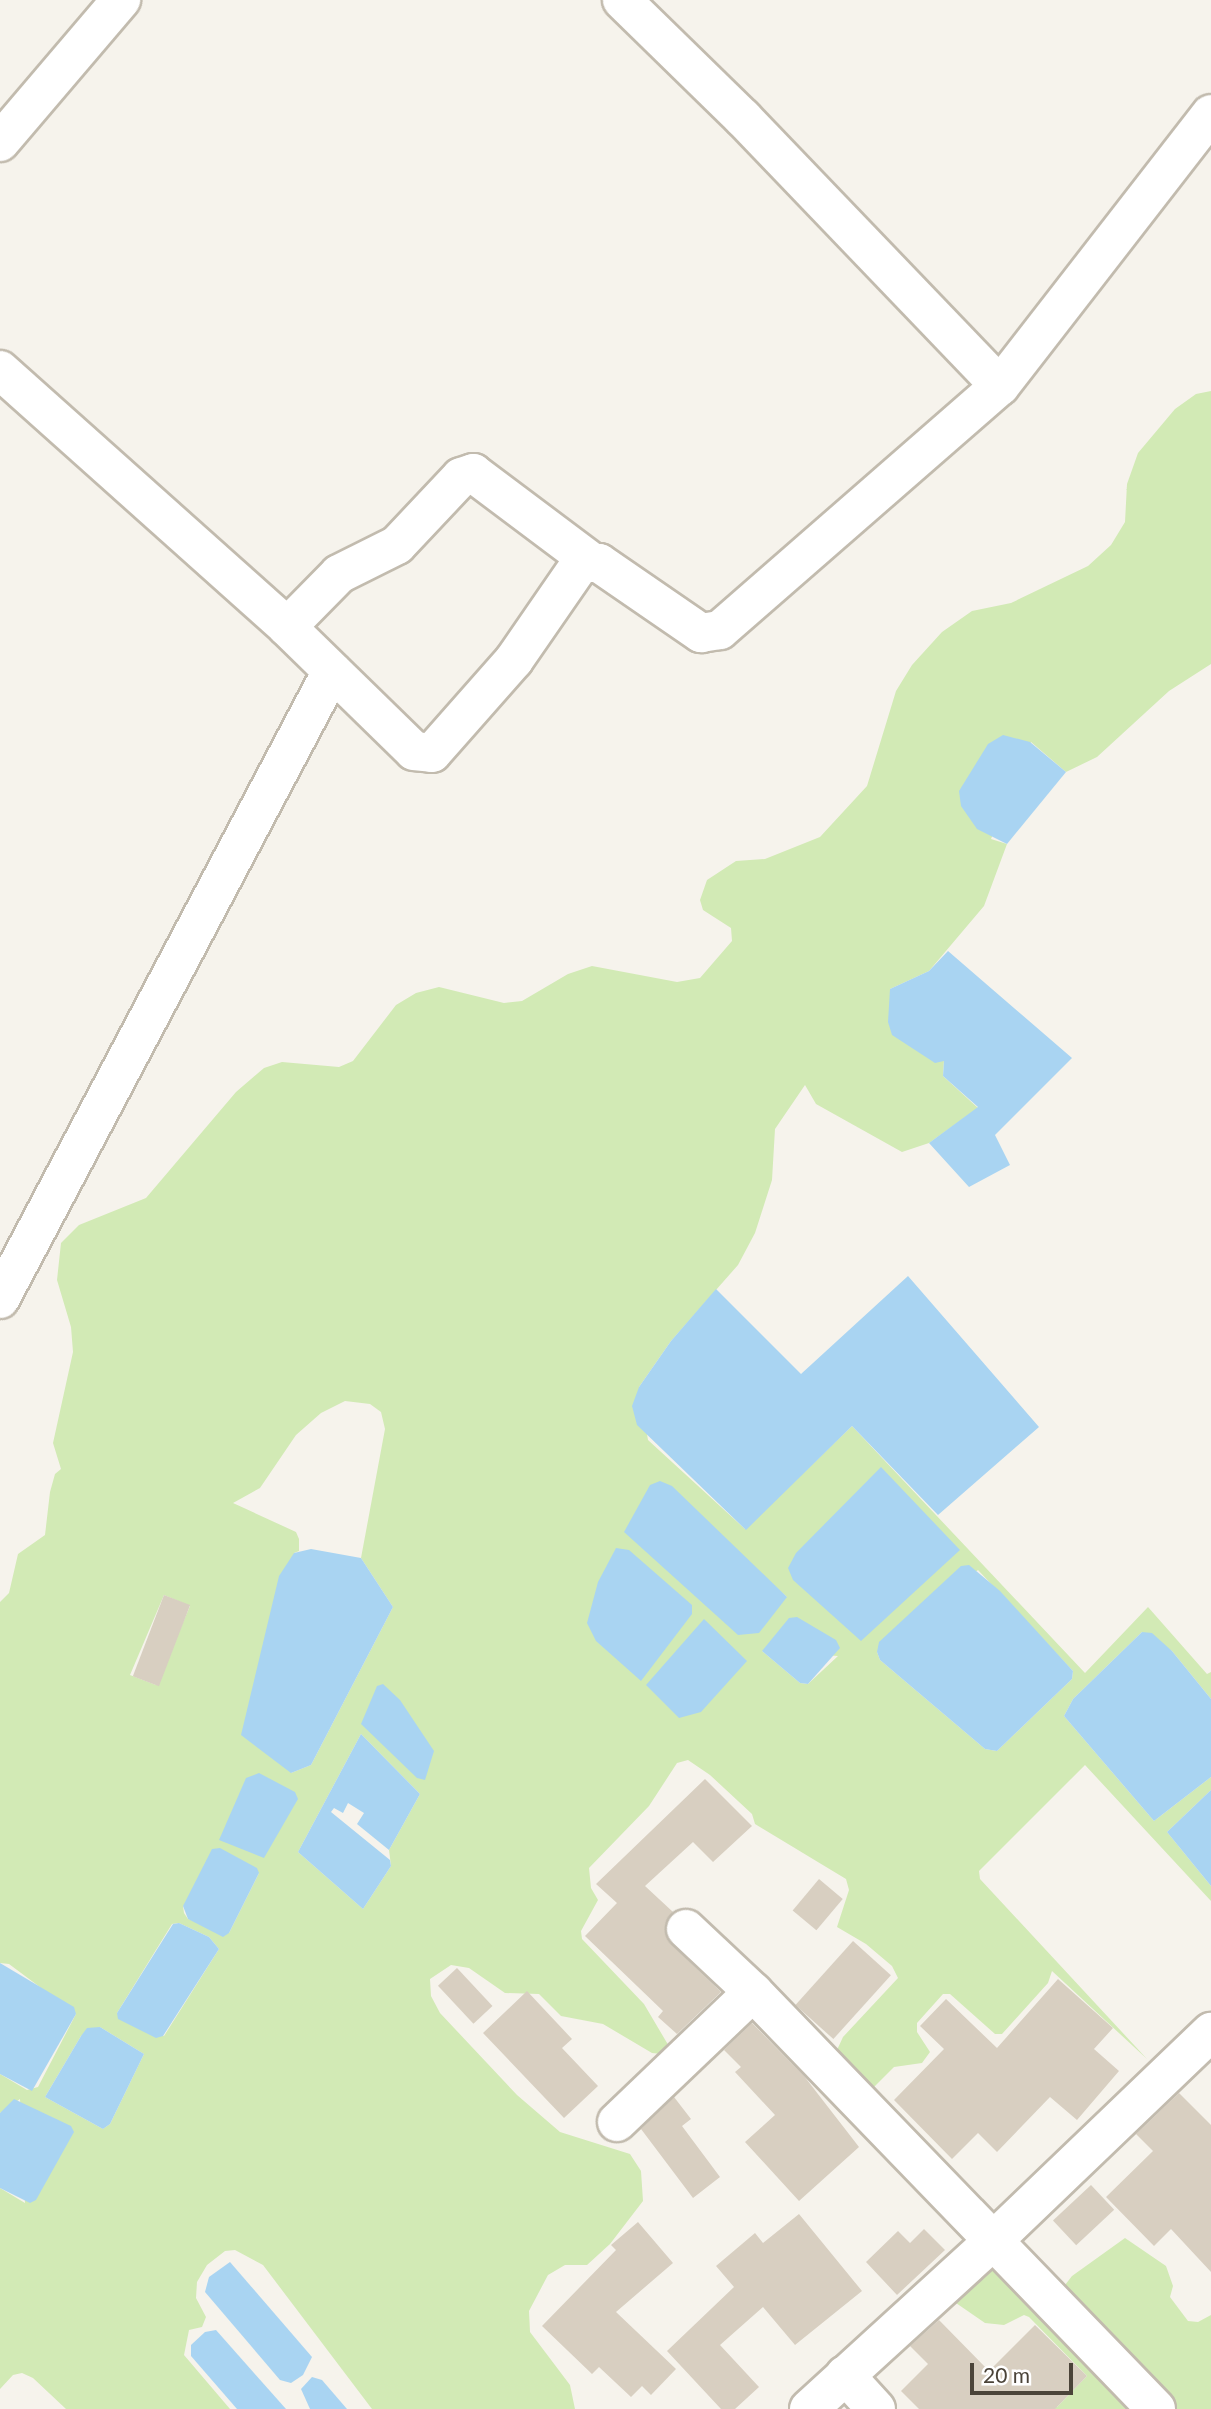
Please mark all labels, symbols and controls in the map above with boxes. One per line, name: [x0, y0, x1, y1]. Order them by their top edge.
scale bar: [973, 2350, 1076, 2394]
text: 20 m: [983, 2362, 1030, 2387]

